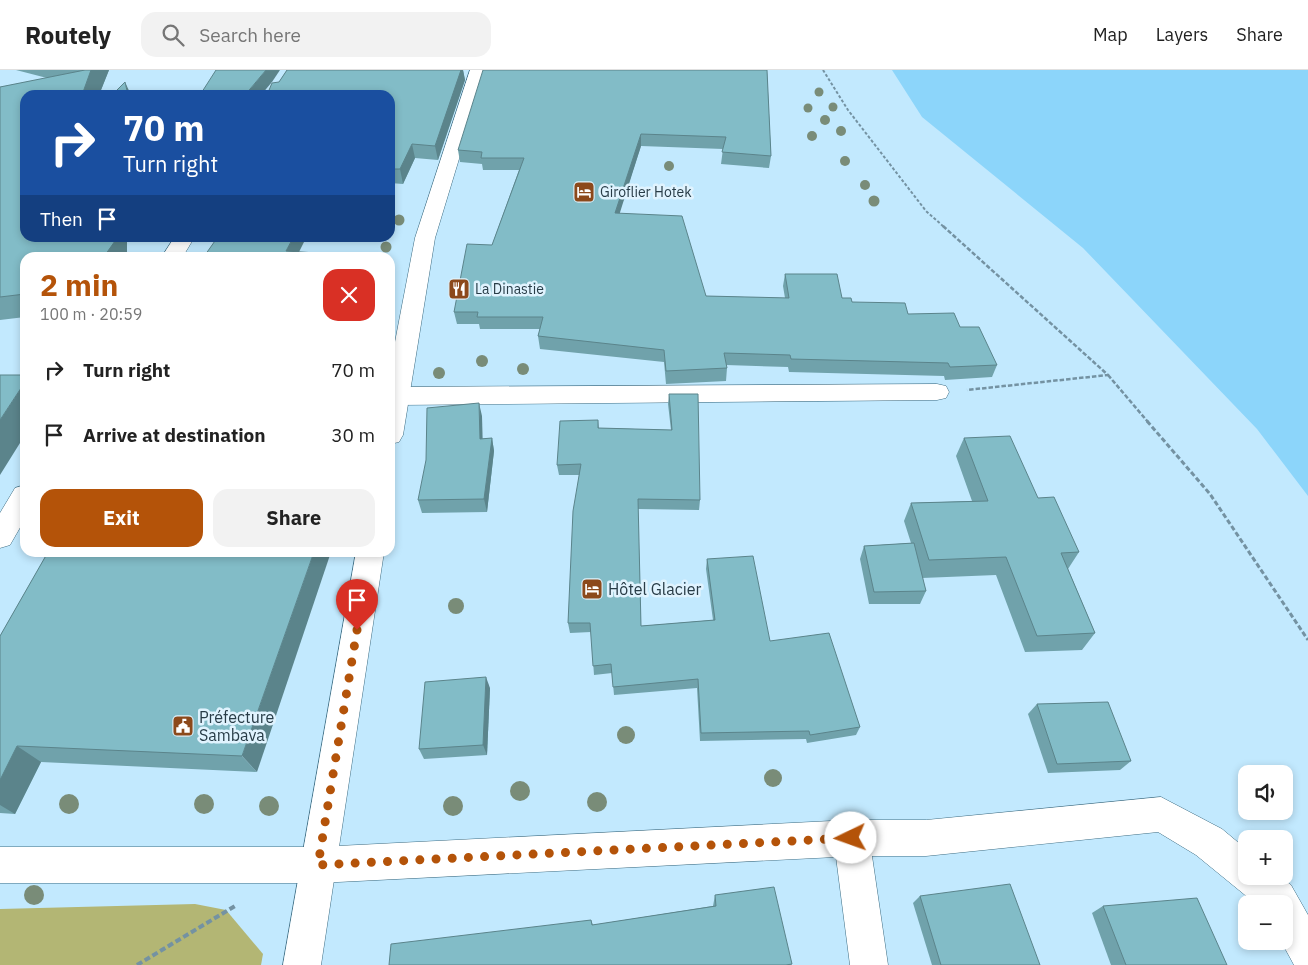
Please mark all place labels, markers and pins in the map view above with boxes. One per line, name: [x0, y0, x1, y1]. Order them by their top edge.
hotel icon: Giroflier Hotek: [572, 180, 596, 204]
place label: Giroflier Hotek: [600, 183, 692, 201]
restaurant icon: La Dinastie: [447, 277, 471, 301]
place label: La Dinastie: [475, 280, 544, 298]
hotel icon: Hôtel Glacier: [580, 577, 604, 601]
pin: [336, 579, 378, 630]
place label: Hôtel Glacier: [608, 579, 702, 599]
place label: Préfecture Sambava: [199, 707, 275, 745]
public building icon: Préfecture Sambava: [171, 714, 195, 738]

